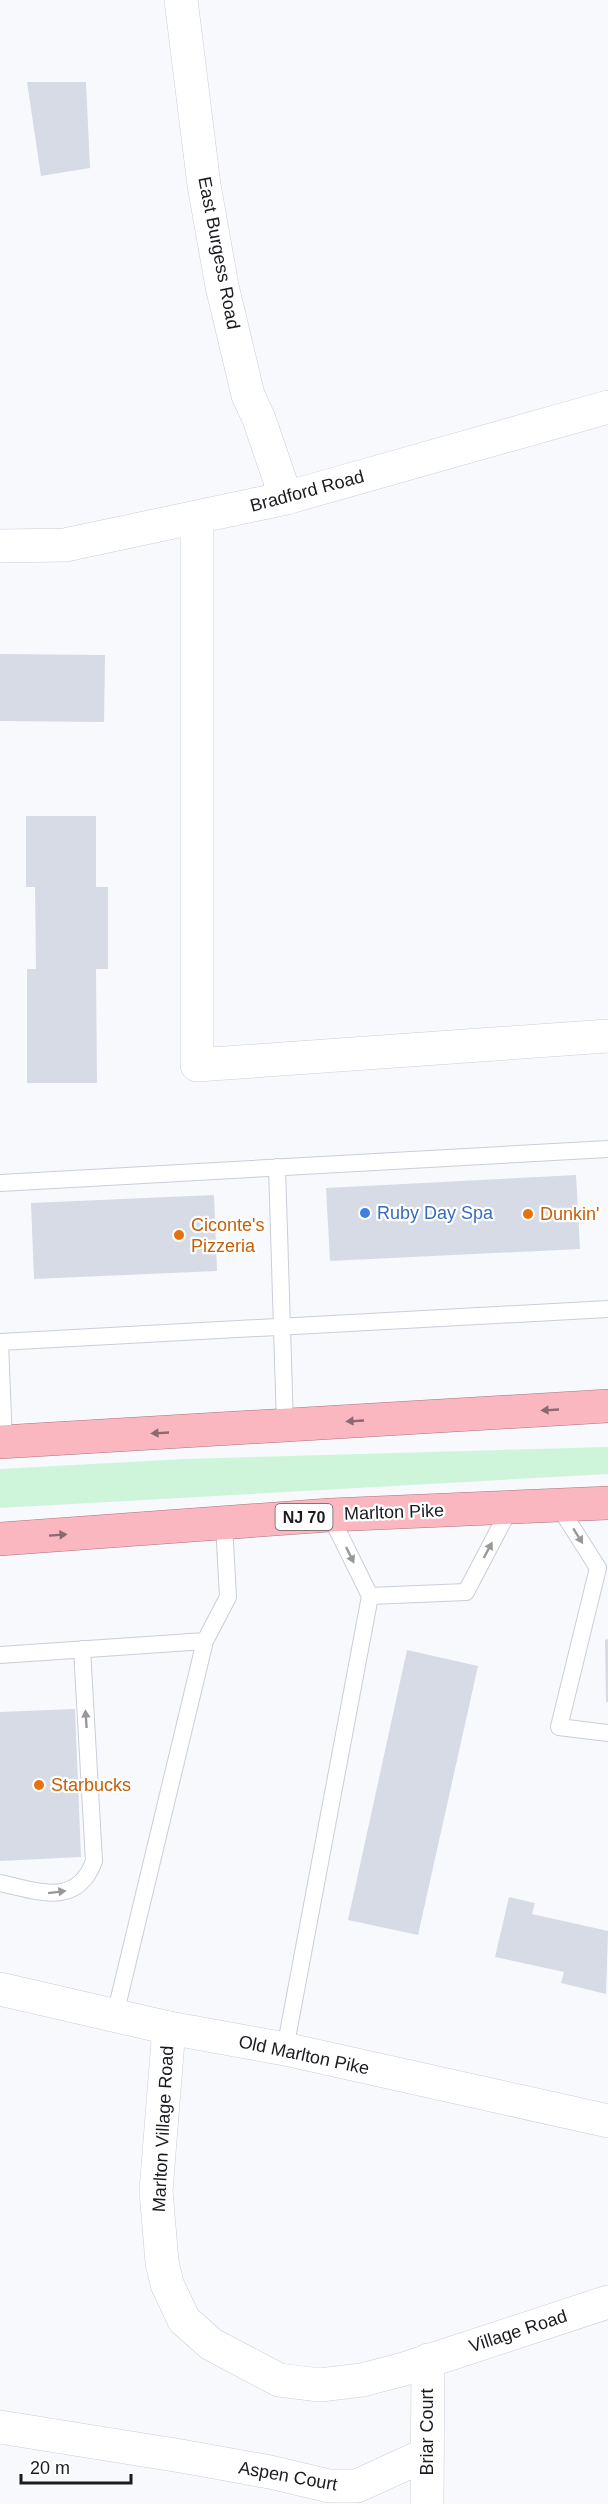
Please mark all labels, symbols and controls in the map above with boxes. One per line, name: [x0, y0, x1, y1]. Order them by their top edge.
street label: East Burgess Road: [194, 175, 244, 331]
street label: Bradford Road: [248, 466, 366, 516]
place label: Ruby Day Spa: [377, 1203, 494, 1223]
place label: Dunkin': [540, 1204, 599, 1224]
marker: Ruby Day Spa: [358, 1206, 372, 1220]
marker: Dunkin': [521, 1207, 535, 1221]
place label: Ciconte's Pizzeria: [191, 1215, 264, 1256]
marker: Ciconte's Pizzeria: [172, 1228, 186, 1242]
one-way arrow: [540, 1405, 559, 1414]
one-way arrow: [345, 1417, 364, 1426]
one-way arrow: [151, 1428, 170, 1437]
street label: Marlton Pike: [344, 1500, 444, 1524]
road number: NJ 70: [276, 1504, 332, 1530]
one-way arrow: [572, 1528, 583, 1544]
one-way arrow: [49, 1531, 68, 1540]
one-way arrow: [483, 1541, 493, 1558]
one-way arrow: [345, 1547, 355, 1564]
one-way arrow: [81, 1709, 91, 1728]
place label: Starbucks: [51, 1775, 131, 1795]
marker: Starbucks: [32, 1778, 46, 1792]
one-way arrow: [48, 1887, 67, 1897]
street label: Old Marlton Pike: [237, 2031, 371, 2079]
street label: Marlton Village Road: [149, 2045, 177, 2213]
street label: Village Road: [467, 2306, 569, 2356]
street label: Briar Court: [417, 2388, 437, 2476]
scale bar: [21, 2447, 130, 2485]
street label: Aspen Court: [237, 2457, 339, 2495]
text: 20 m: [30, 2458, 70, 2478]

